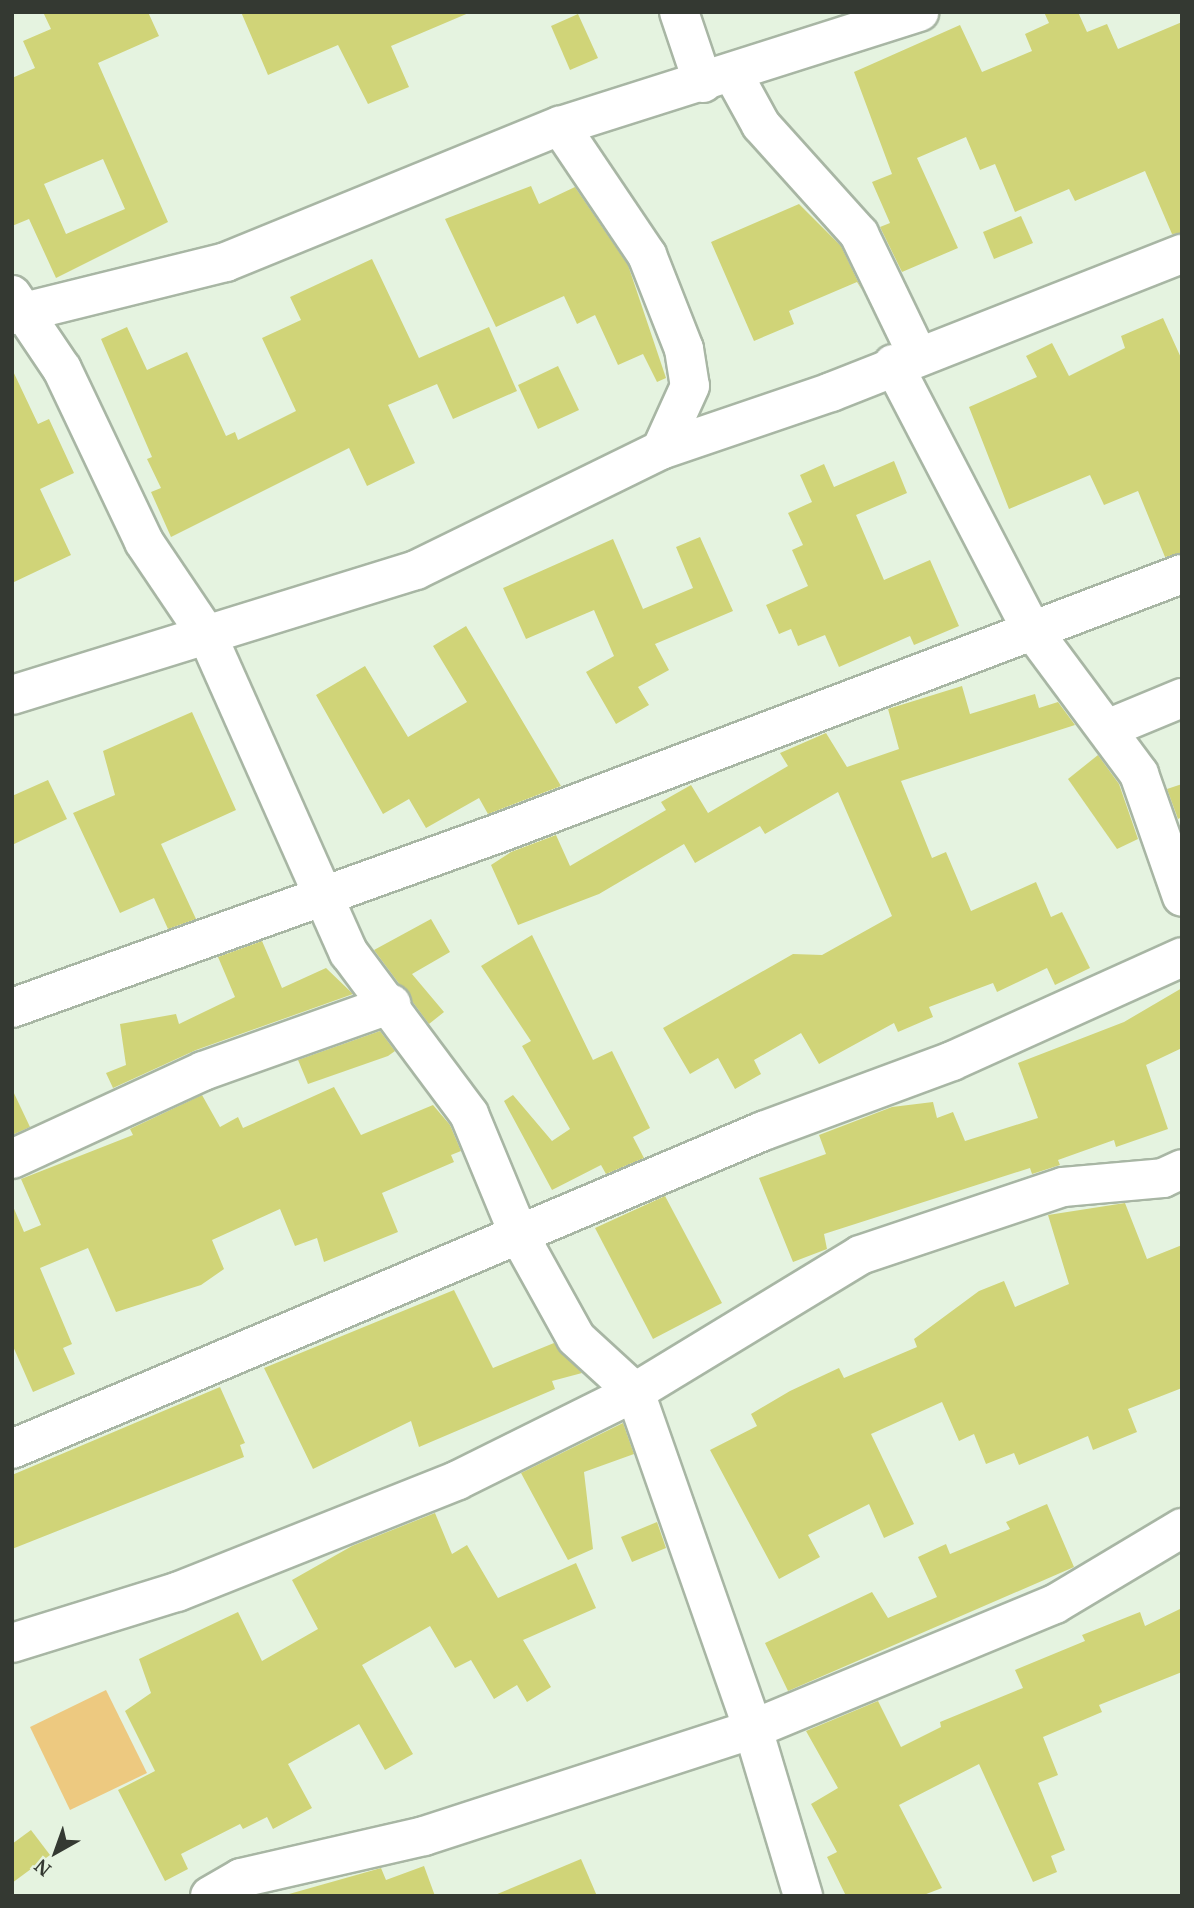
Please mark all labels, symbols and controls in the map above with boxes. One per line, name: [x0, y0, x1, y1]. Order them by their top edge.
north arrow: [21, 1817, 91, 1887]
text: N: [29, 1854, 56, 1883]

